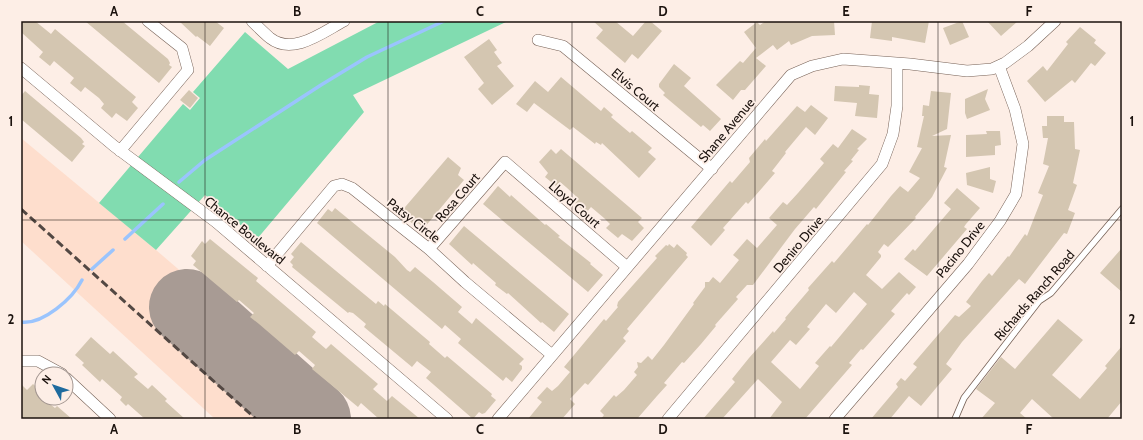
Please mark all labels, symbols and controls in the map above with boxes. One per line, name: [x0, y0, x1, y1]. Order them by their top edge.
text: A: [110, 3, 119, 19]
text: B: [293, 3, 301, 19]
text: C: [476, 3, 484, 19]
text: D: [658, 3, 668, 19]
text: E: [842, 3, 850, 19]
text: F: [1026, 3, 1033, 19]
street label: Elvis Court: [609, 64, 664, 114]
street label: Shane Avenue: [695, 94, 758, 165]
text: 1: [9, 113, 13, 129]
text: 1: [1130, 113, 1134, 129]
street label: Rosa Court: [431, 169, 483, 225]
street label: Lloyd Court: [546, 177, 605, 231]
street label: Chance Boulevard: [201, 193, 289, 267]
street label: Patsy Circle: [384, 194, 444, 246]
street label: Deniro Drive: [770, 212, 827, 276]
street label: Pacino Drive: [932, 217, 988, 281]
street label: Richards Ranch Road: [990, 247, 1078, 343]
text: 2: [8, 311, 15, 327]
text: 2: [1129, 311, 1136, 327]
north arrow: [34, 366, 74, 406]
text: N: [38, 372, 54, 387]
text: A: [110, 421, 119, 437]
text: B: [293, 421, 301, 437]
text: C: [476, 421, 484, 437]
text: D: [658, 421, 668, 437]
text: E: [842, 421, 850, 437]
text: F: [1026, 421, 1033, 437]

